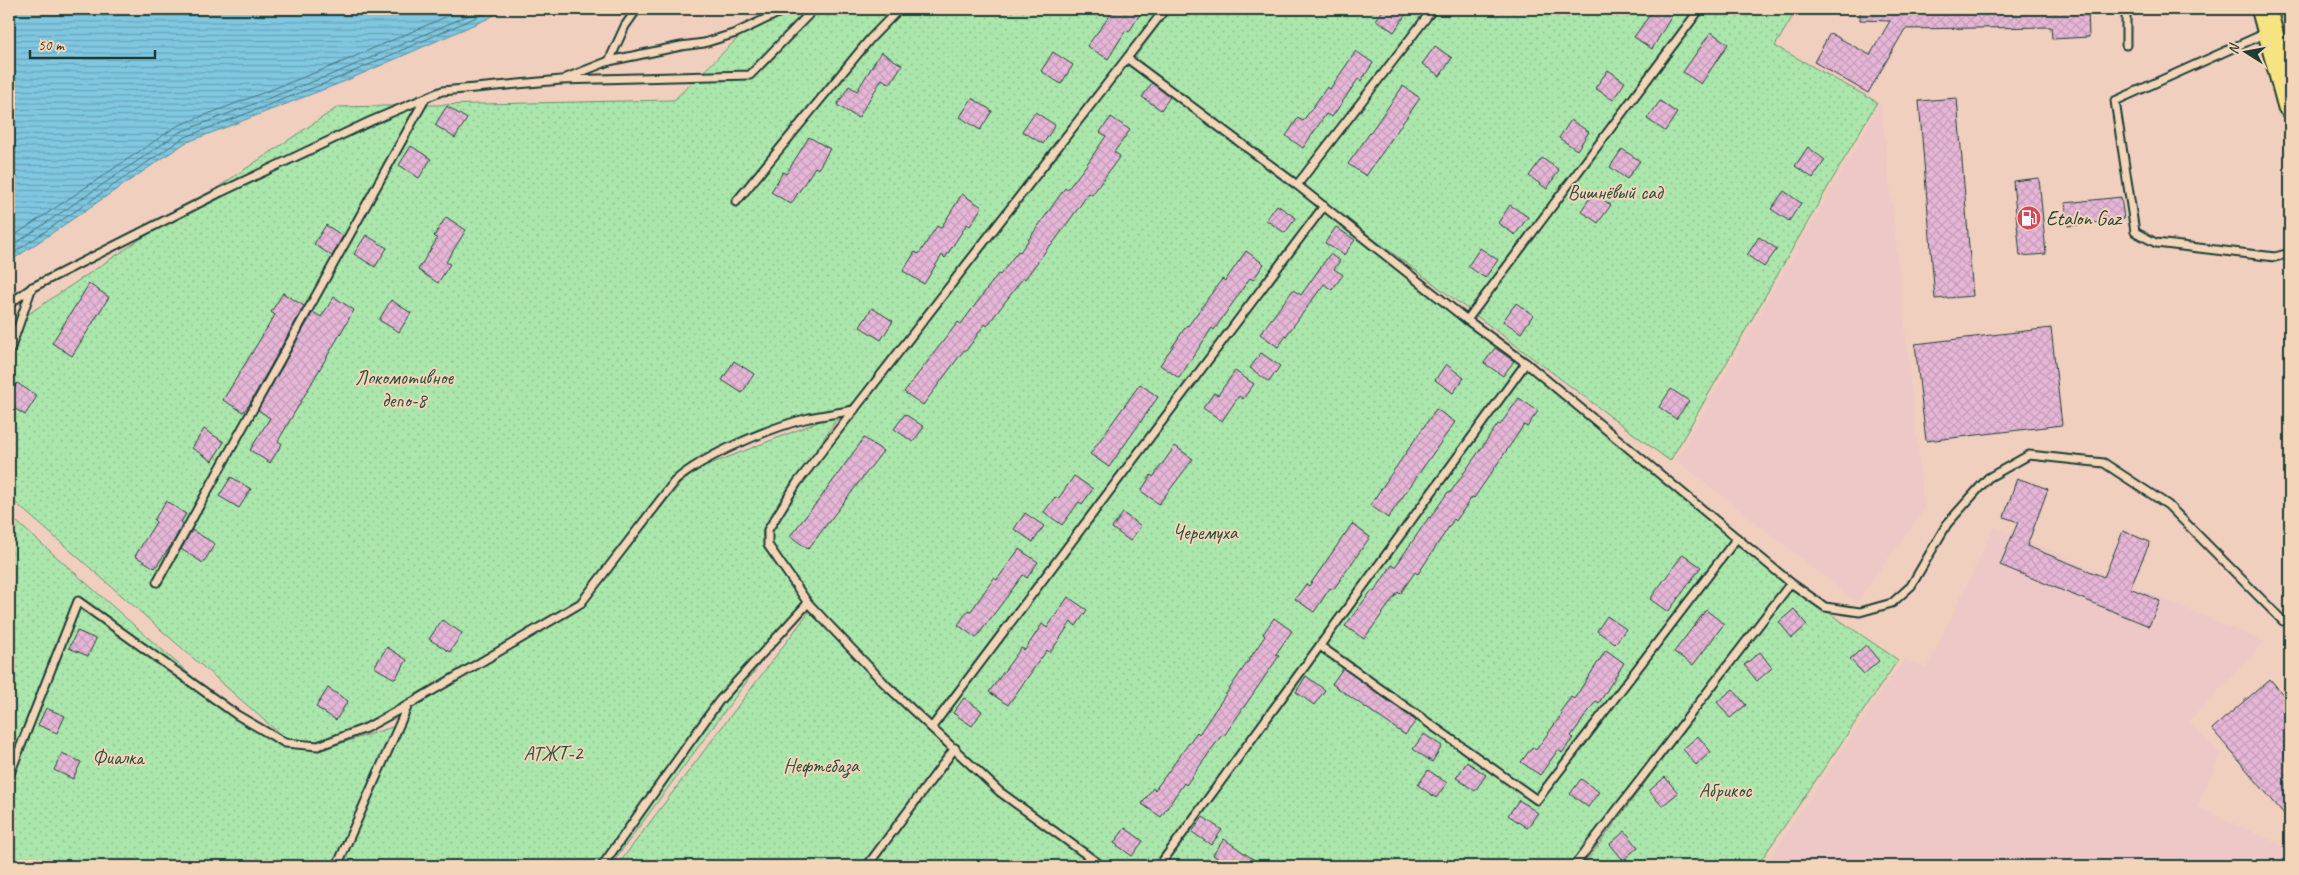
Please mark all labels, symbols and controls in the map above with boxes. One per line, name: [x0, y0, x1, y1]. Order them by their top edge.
scale bar: [30, 28, 155, 60]
north arrow: [2222, 28, 2272, 78]
text: 50 m: [38, 36, 65, 55]
text: N: [2225, 41, 2243, 55]
park label: Вишнёвый сад: [1568, 180, 1664, 205]
fuel station icon: Etalon Gaz: [2016, 205, 2042, 231]
place label: Etalon Gaz: [2046, 206, 2123, 231]
park label: Локомотивное депо-8: [355, 365, 454, 413]
park label: Черемуха: [1172, 520, 1239, 545]
park label: АТЖТ-2: [523, 741, 585, 766]
park label: Фиалка: [92, 745, 145, 770]
park label: Нефтебаза: [783, 753, 860, 779]
park label: Абрикос: [1699, 778, 1752, 803]

